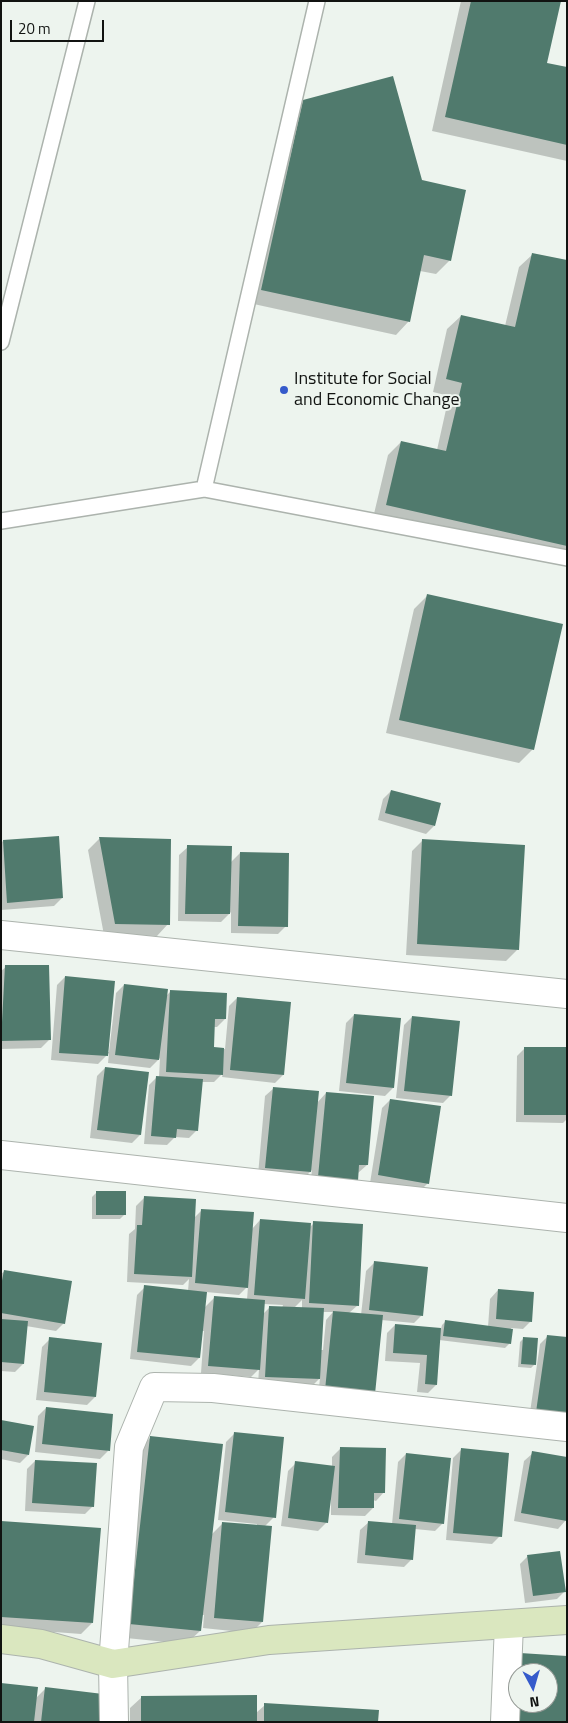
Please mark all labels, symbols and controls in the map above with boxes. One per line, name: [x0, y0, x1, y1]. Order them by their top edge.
scale bar: [12, 10, 106, 42]
text: 20 m: [18, 17, 51, 40]
place label: Institute for Social and Economic Change: [294, 369, 460, 412]
marker: Institute for Social and Economic Change: [278, 384, 290, 396]
north arrow: [508, 1663, 558, 1713]
text: N: [529, 1691, 540, 1713]

